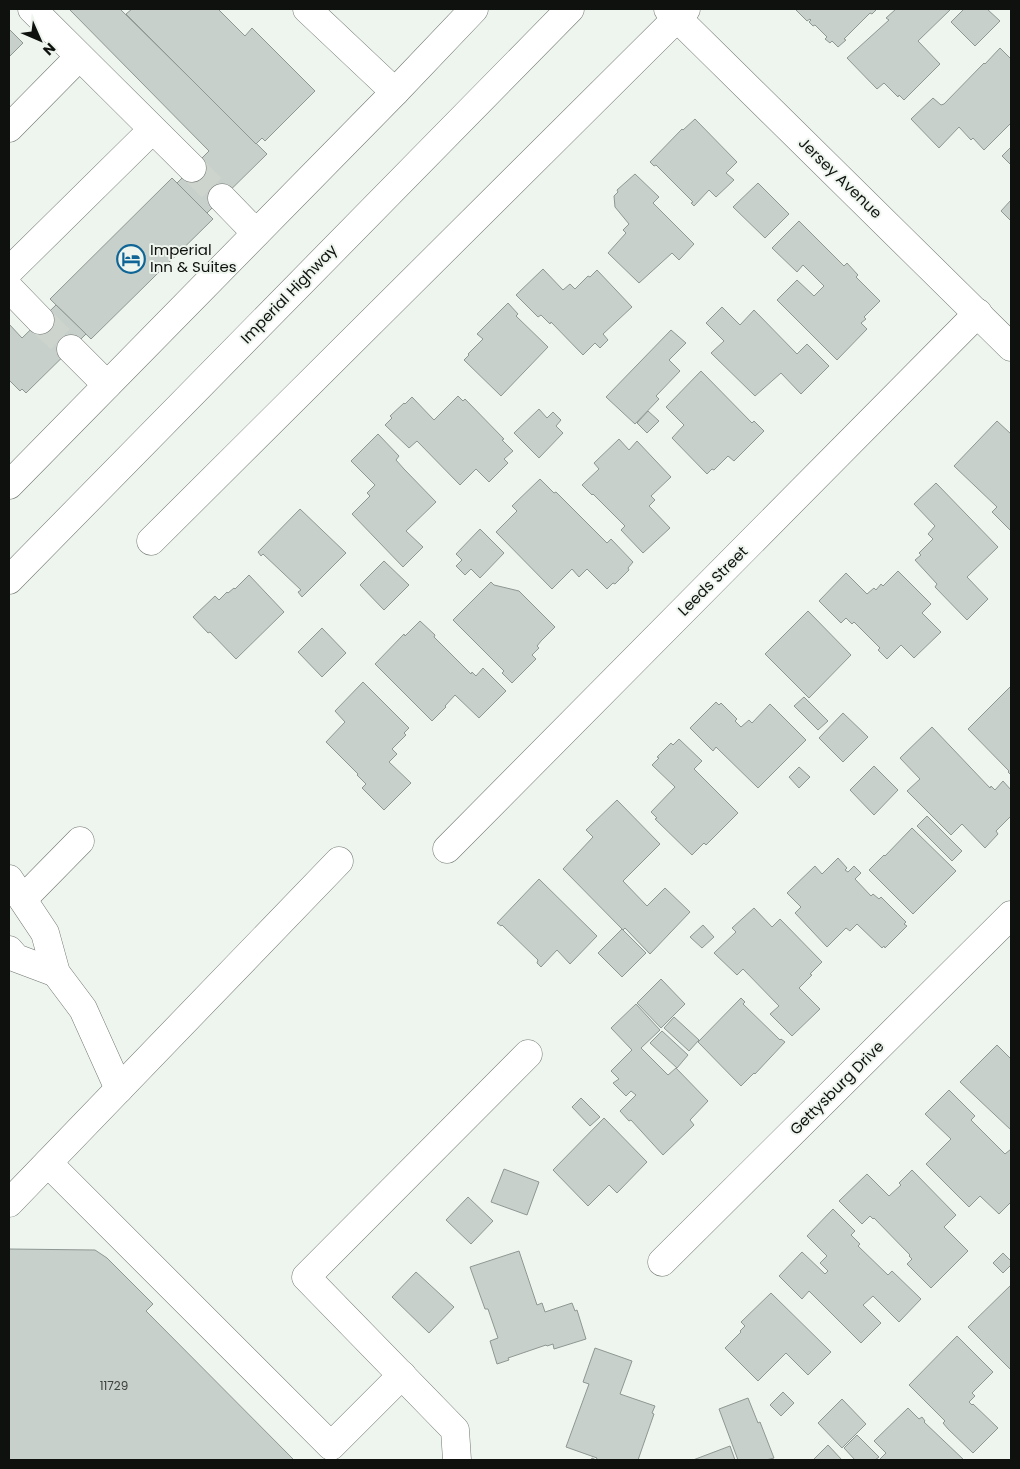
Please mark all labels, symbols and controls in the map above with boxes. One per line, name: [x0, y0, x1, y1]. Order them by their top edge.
north arrow: [15, 15, 65, 65]
text: N: [38, 38, 60, 60]
street label: Jersey Avenue: [794, 132, 887, 223]
place label: Imperial Inn & Suites: [150, 239, 237, 277]
street label: Imperial Highway: [236, 239, 342, 348]
hotel icon: Imperial Inn & Suites: [116, 244, 146, 274]
street label: Leeds Street: [673, 541, 752, 620]
street label: Gettysburg Drive: [785, 1036, 888, 1139]
house number: 11729: [100, 1377, 128, 1394]

